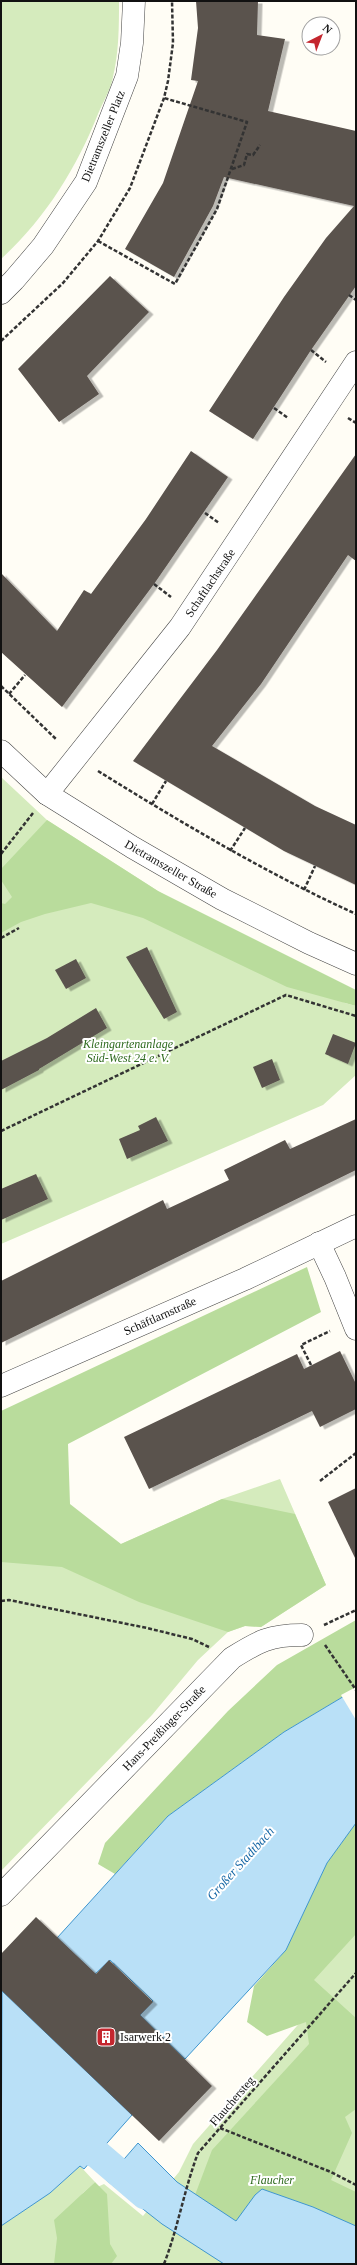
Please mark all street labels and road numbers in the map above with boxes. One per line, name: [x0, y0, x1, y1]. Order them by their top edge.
street label: Dietramszeller Platz: [78, 88, 128, 184]
street label: Schaftlachstraße: [182, 546, 238, 620]
street label: Dietramszeller Straße: [122, 837, 220, 901]
street label: Schäftlarnstraße: [122, 1294, 198, 1338]
street label: Hans-Preißinger-Straße: [120, 1682, 208, 1774]
street label: Flauchersteg: [207, 2073, 257, 2129]

